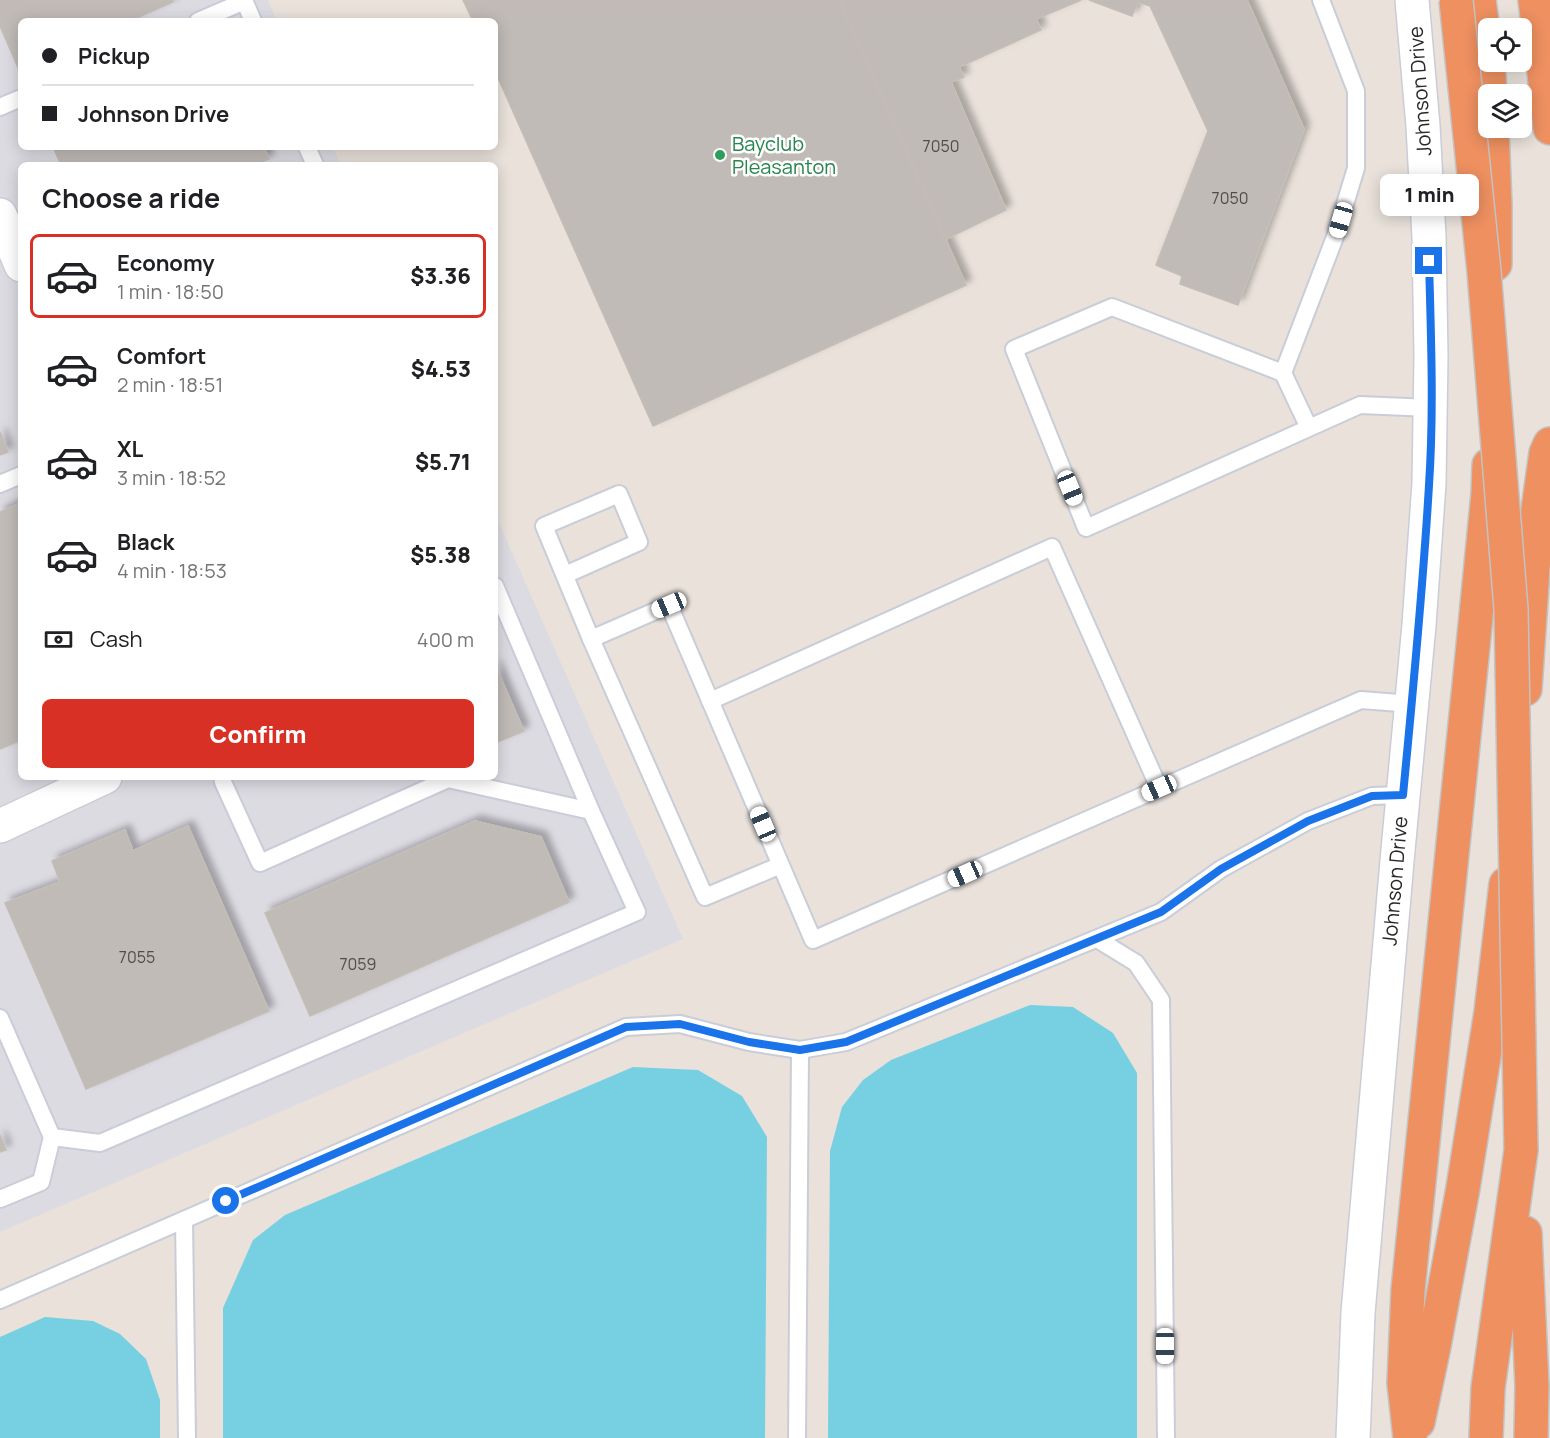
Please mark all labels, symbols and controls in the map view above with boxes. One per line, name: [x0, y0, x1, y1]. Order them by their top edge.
map controls: [1478, 18, 1532, 138]
button: locate: [1478, 18, 1532, 72]
street label: Johnson Drive: [1402, 25, 1437, 157]
text: Pickup: [78, 41, 150, 71]
button: layers: [1478, 84, 1532, 138]
text: Johnson Drive: [78, 99, 229, 129]
place label: Bayclub Pleasanton: [732, 130, 836, 180]
house number: 7050: [923, 135, 959, 157]
marker: Bayclub Pleasanton: [713, 148, 727, 162]
callout: 1 min: [1380, 174, 1478, 216]
text: Choose a ride: [42, 179, 220, 216]
text: 1 min: [1404, 181, 1455, 208]
house number: 7050: [1212, 187, 1248, 209]
car: [1327, 200, 1355, 240]
route end: [1415, 247, 1442, 274]
text: Economy: [117, 248, 215, 278]
icon: car: [45, 249, 99, 303]
text: $3.36: [410, 261, 471, 291]
text: 1 min · 18:50: [117, 278, 224, 305]
text: Comfort: [117, 341, 206, 371]
icon: car: [45, 342, 99, 396]
text: $4.53: [411, 354, 471, 384]
text: 2 min · 18:51: [117, 371, 223, 398]
text: XL: [117, 434, 143, 464]
icon: car: [45, 435, 99, 489]
text: $5.71: [415, 447, 471, 477]
text: 3 min · 18:52: [117, 464, 226, 491]
car: [1055, 468, 1085, 508]
text: Black: [117, 527, 174, 557]
icon: car: [45, 528, 99, 582]
text: $5.38: [410, 540, 471, 570]
text: 4 min · 18:53: [117, 557, 227, 584]
car: [649, 590, 689, 620]
icon: cash: [42, 623, 75, 656]
text: Cash: [90, 624, 143, 654]
text: 400 m: [417, 626, 474, 653]
button: Confirm: [42, 699, 474, 768]
car: [1139, 772, 1179, 804]
car: [748, 804, 778, 844]
street label: Johnson Drive: [1375, 815, 1414, 947]
car: [945, 858, 985, 890]
house number: 7055: [119, 946, 155, 968]
house number: 7059: [340, 953, 376, 975]
route start: [212, 1187, 239, 1214]
car: [1156, 1328, 1174, 1364]

